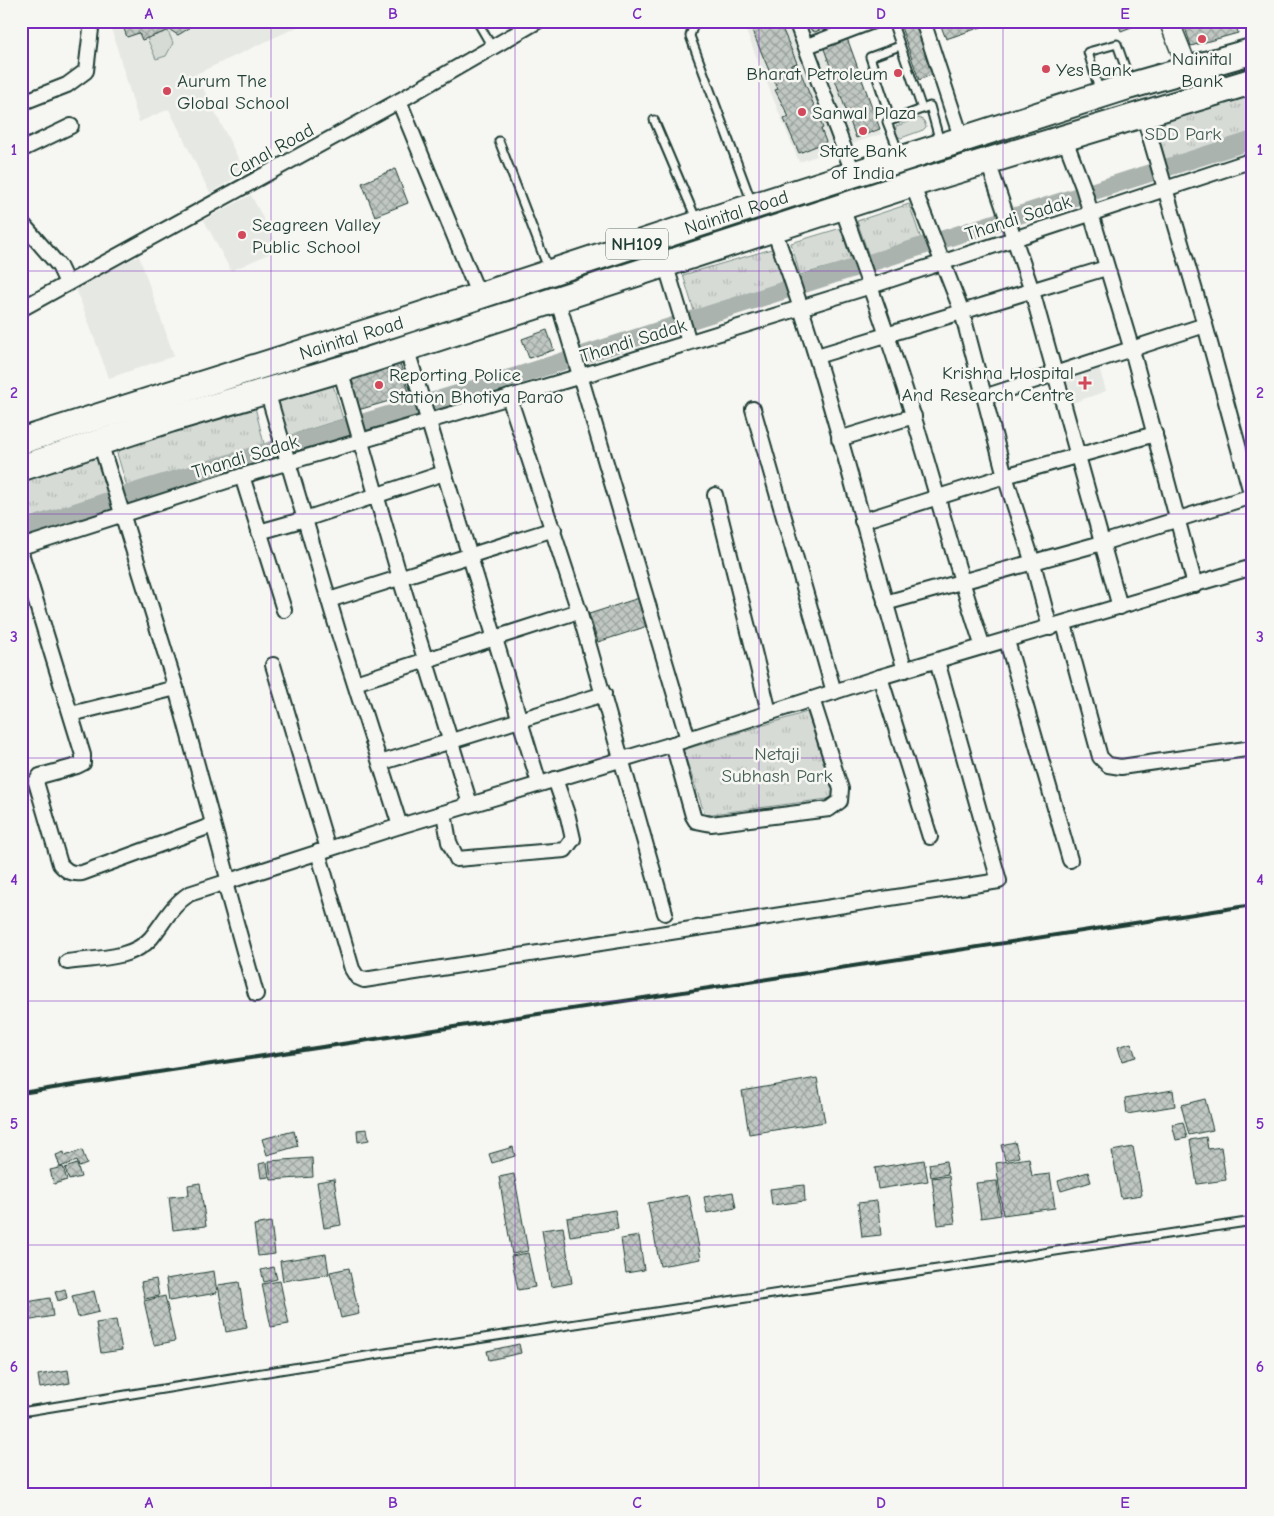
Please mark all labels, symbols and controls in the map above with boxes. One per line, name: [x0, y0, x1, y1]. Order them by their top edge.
text: A: [145, 5, 154, 23]
text: B: [388, 5, 398, 23]
text: C: [632, 5, 642, 23]
text: D: [876, 5, 886, 23]
text: E: [1120, 5, 1130, 23]
marker: Nainital Bank: [1196, 33, 1208, 45]
place label: Nainital Bank: [1172, 48, 1232, 92]
place label: Yes Bank: [1056, 59, 1132, 81]
place label: Bharat Petroleum: [746, 63, 888, 85]
marker: Yes Bank: [1040, 63, 1052, 75]
marker: Bharat Petroleum: [892, 67, 904, 79]
place label: Aurum The Global School: [177, 70, 289, 114]
marker: Aurum The Global School: [161, 85, 173, 97]
place label: Sanwal Plaza: [812, 102, 916, 124]
marker: Sanwal Plaza: [796, 106, 808, 118]
street label: Canal Road: [225, 119, 318, 183]
park label: SDD Park: [1144, 123, 1222, 145]
marker: State Bank of India: [857, 125, 869, 137]
place label: State Bank of India: [819, 140, 907, 184]
text: 1: [11, 141, 17, 159]
text: 1: [1257, 141, 1263, 159]
street label: Nainital Road: [682, 186, 791, 240]
street label: Thandi Sadak: [962, 190, 1075, 245]
place label: Seagreen Valley Public School: [252, 214, 381, 258]
road number: NH109: [606, 228, 668, 260]
marker: Seagreen Valley Public School: [236, 229, 248, 241]
street label: Nainital Road: [297, 311, 406, 365]
street label: Thandi Sadak: [577, 314, 690, 368]
place label: Krishna Hospital And Research Centre: [902, 362, 1074, 406]
place label: Reporting Police Station Bhotiya Parao: [389, 364, 563, 408]
marker: Krishna Hospital And Research Centre: [1078, 376, 1092, 390]
marker: Reporting Police Station Bhotiya Parao: [373, 379, 385, 391]
text: 2: [10, 384, 18, 402]
text: 2: [1256, 384, 1264, 402]
street label: Thandi Sadak: [189, 430, 302, 484]
text: 3: [10, 628, 18, 646]
text: 3: [1256, 628, 1264, 646]
park label: Netaji Subhash Park: [721, 743, 833, 787]
text: 4: [10, 871, 18, 889]
text: 4: [1256, 871, 1264, 889]
text: 5: [10, 1115, 18, 1133]
text: 5: [1256, 1115, 1264, 1133]
text: 6: [10, 1358, 18, 1376]
text: 6: [1256, 1358, 1264, 1376]
text: A: [145, 1494, 154, 1512]
text: B: [388, 1494, 398, 1512]
text: C: [632, 1494, 642, 1512]
text: D: [876, 1494, 886, 1512]
text: E: [1120, 1494, 1130, 1512]

